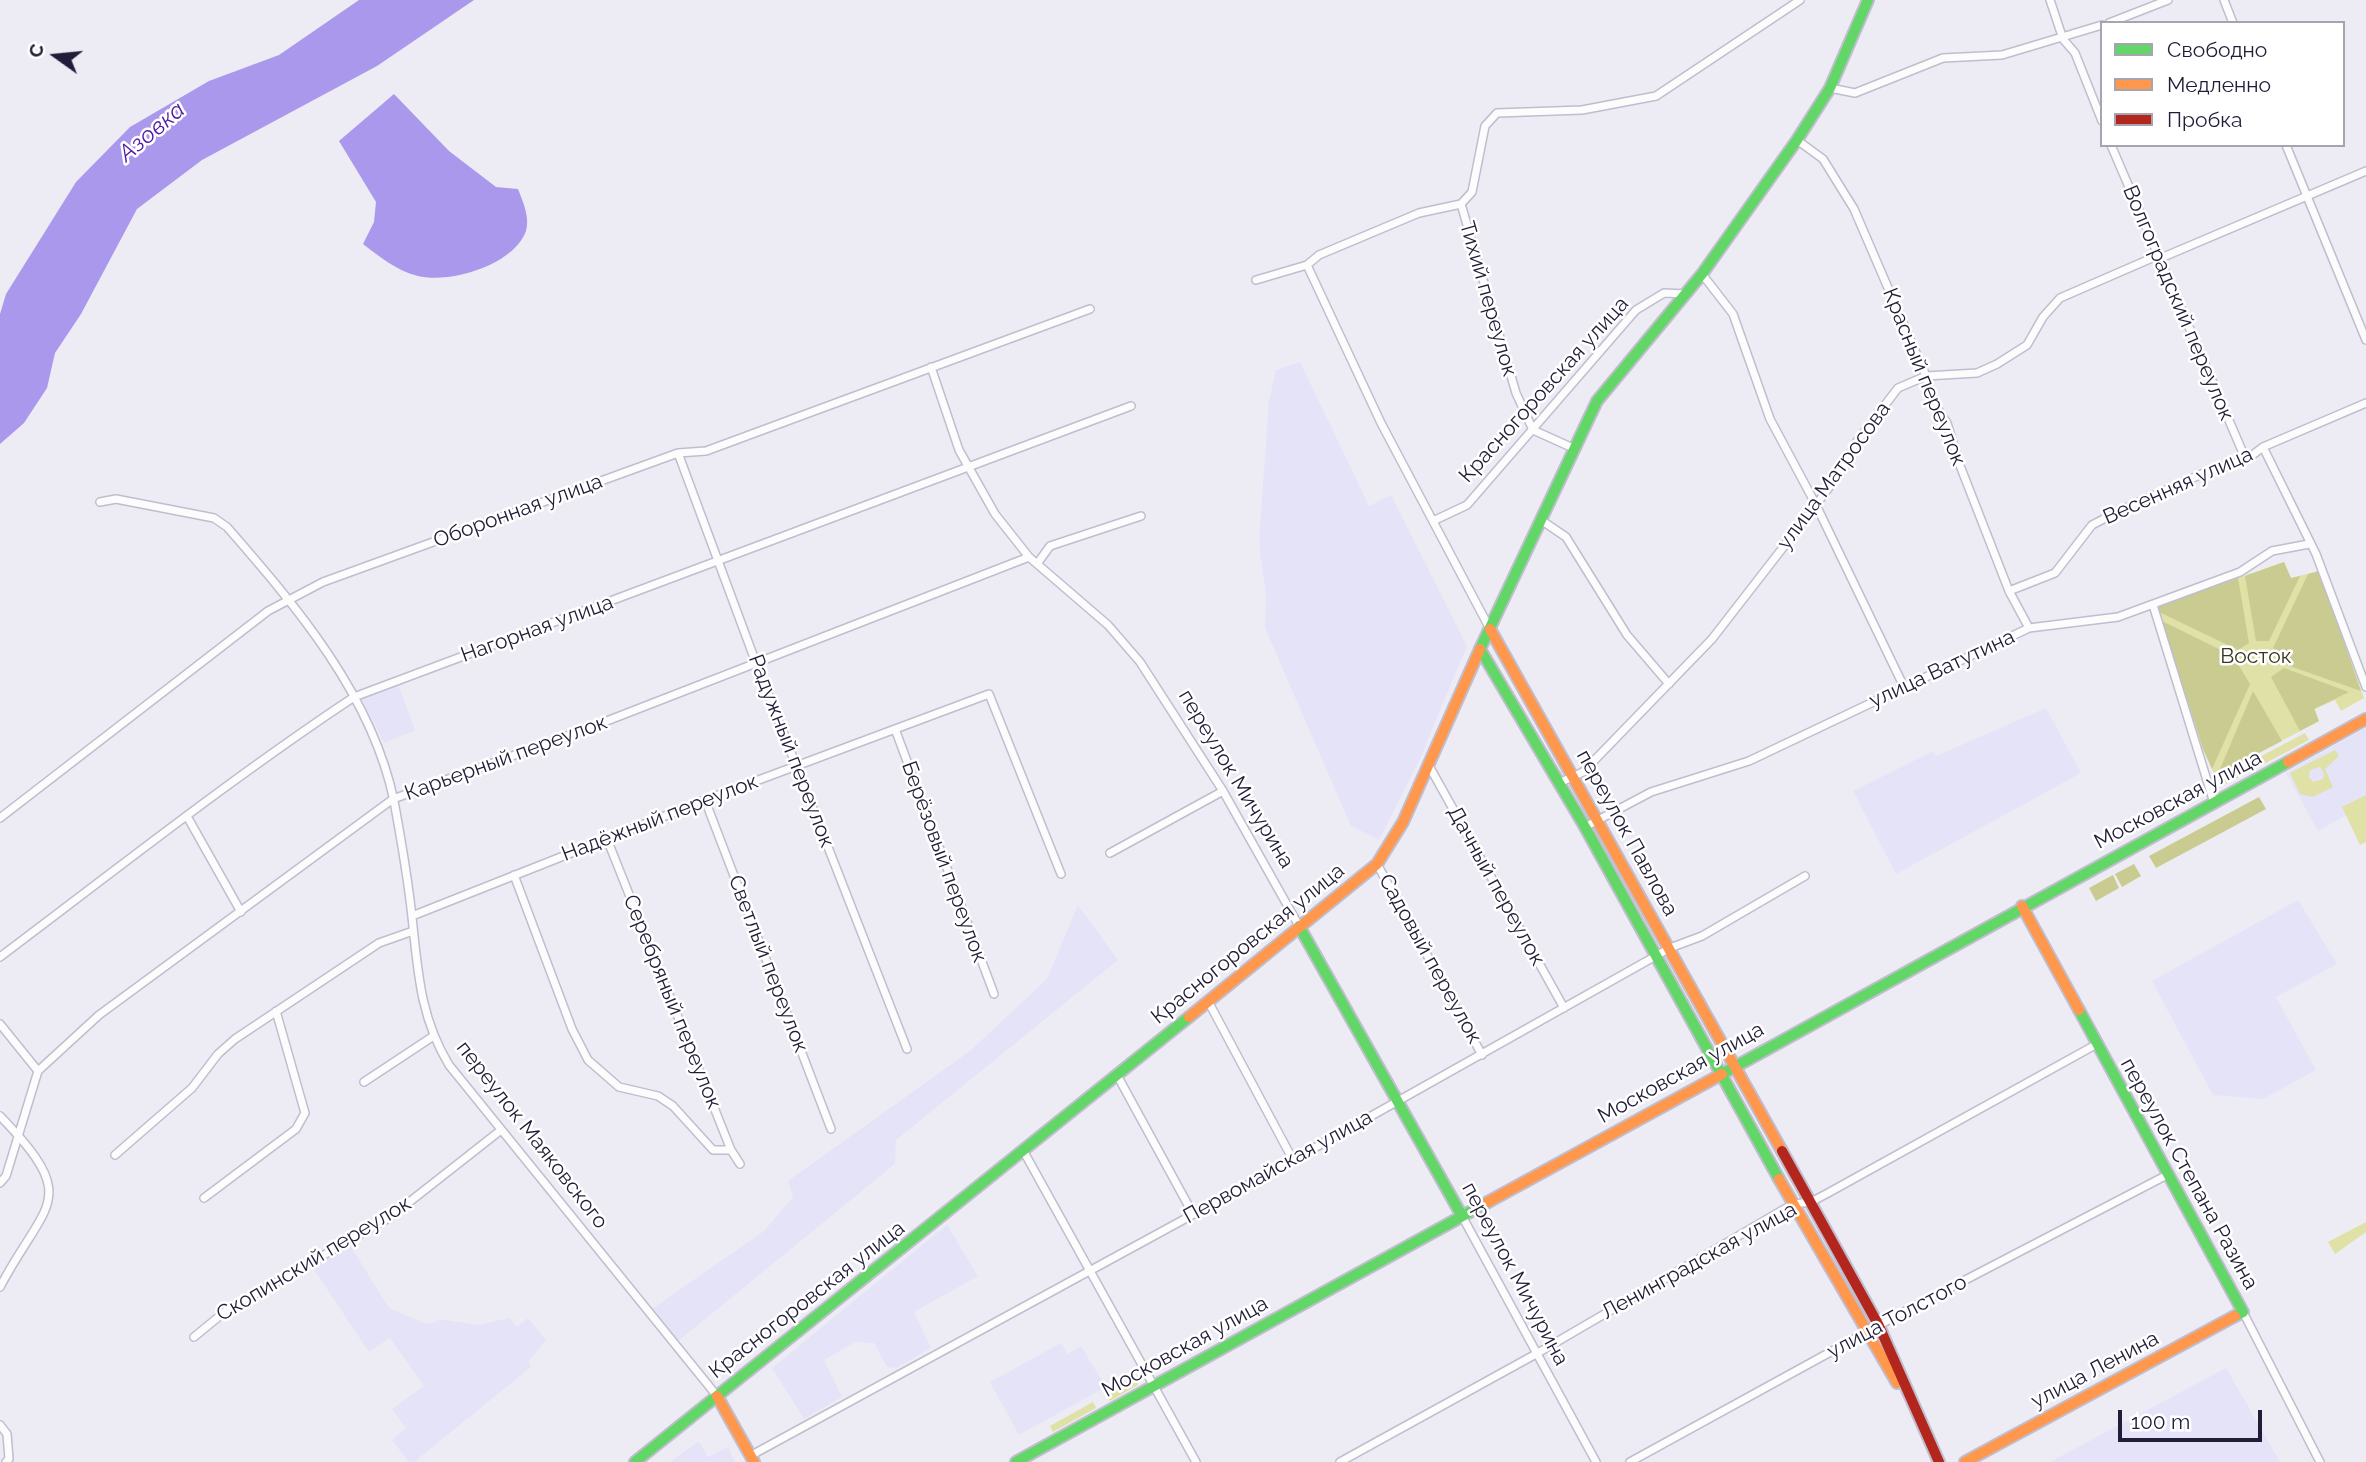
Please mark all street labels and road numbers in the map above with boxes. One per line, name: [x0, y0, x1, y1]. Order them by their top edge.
street label: Волгоградский переулок: [2117, 182, 2239, 424]
street label: Тихий переулок: [1454, 218, 1522, 380]
street label: Красный переулок: [1877, 284, 1971, 470]
street label: Красногоровская улица: [1454, 292, 1634, 488]
street label: улица Матросова: [1772, 397, 1896, 555]
street label: Весенняя улица: [2099, 442, 2257, 530]
street label: Оборонная улица: [430, 469, 606, 553]
street label: Нагорная улица: [457, 590, 617, 668]
street label: улица Ватутина: [1865, 624, 2019, 714]
street label: Радужный переулок: [743, 651, 839, 851]
street label: переулок Мичурина: [1173, 685, 1299, 873]
street label: Карьерный переулок: [401, 710, 611, 806]
street label: переулок Павлова: [1571, 745, 1683, 921]
street label: Московская улица: [2090, 745, 2266, 855]
street label: Берёзовый переулок: [896, 758, 992, 966]
street label: Надёжный переулок: [558, 769, 762, 867]
street label: Дачный переулок: [1442, 802, 1550, 970]
street label: Красногоровская улица: [1146, 858, 1350, 1030]
street label: Садовый переулок: [1373, 870, 1487, 1048]
street label: Светлый переулок: [723, 872, 813, 1056]
street label: Серебряный переулок: [617, 891, 727, 1113]
street label: Московская улица: [1594, 1017, 1768, 1129]
street label: переулок Маяковского: [451, 1036, 613, 1234]
street label: переулок Степана Разина: [2115, 1054, 2263, 1294]
street label: Первомайская улица: [1179, 1105, 1377, 1229]
street label: переулок Мичурина: [1456, 1178, 1574, 1370]
street label: Скопинский переулок: [212, 1191, 416, 1327]
street label: Ленинградская улица: [1597, 1197, 1801, 1325]
street label: Красногоровская улица: [704, 1216, 910, 1384]
street label: улица Толстого: [1823, 1270, 1971, 1364]
street label: Московская улица: [1098, 1291, 1272, 1403]
street label: улица Ленина: [2027, 1326, 2163, 1414]

